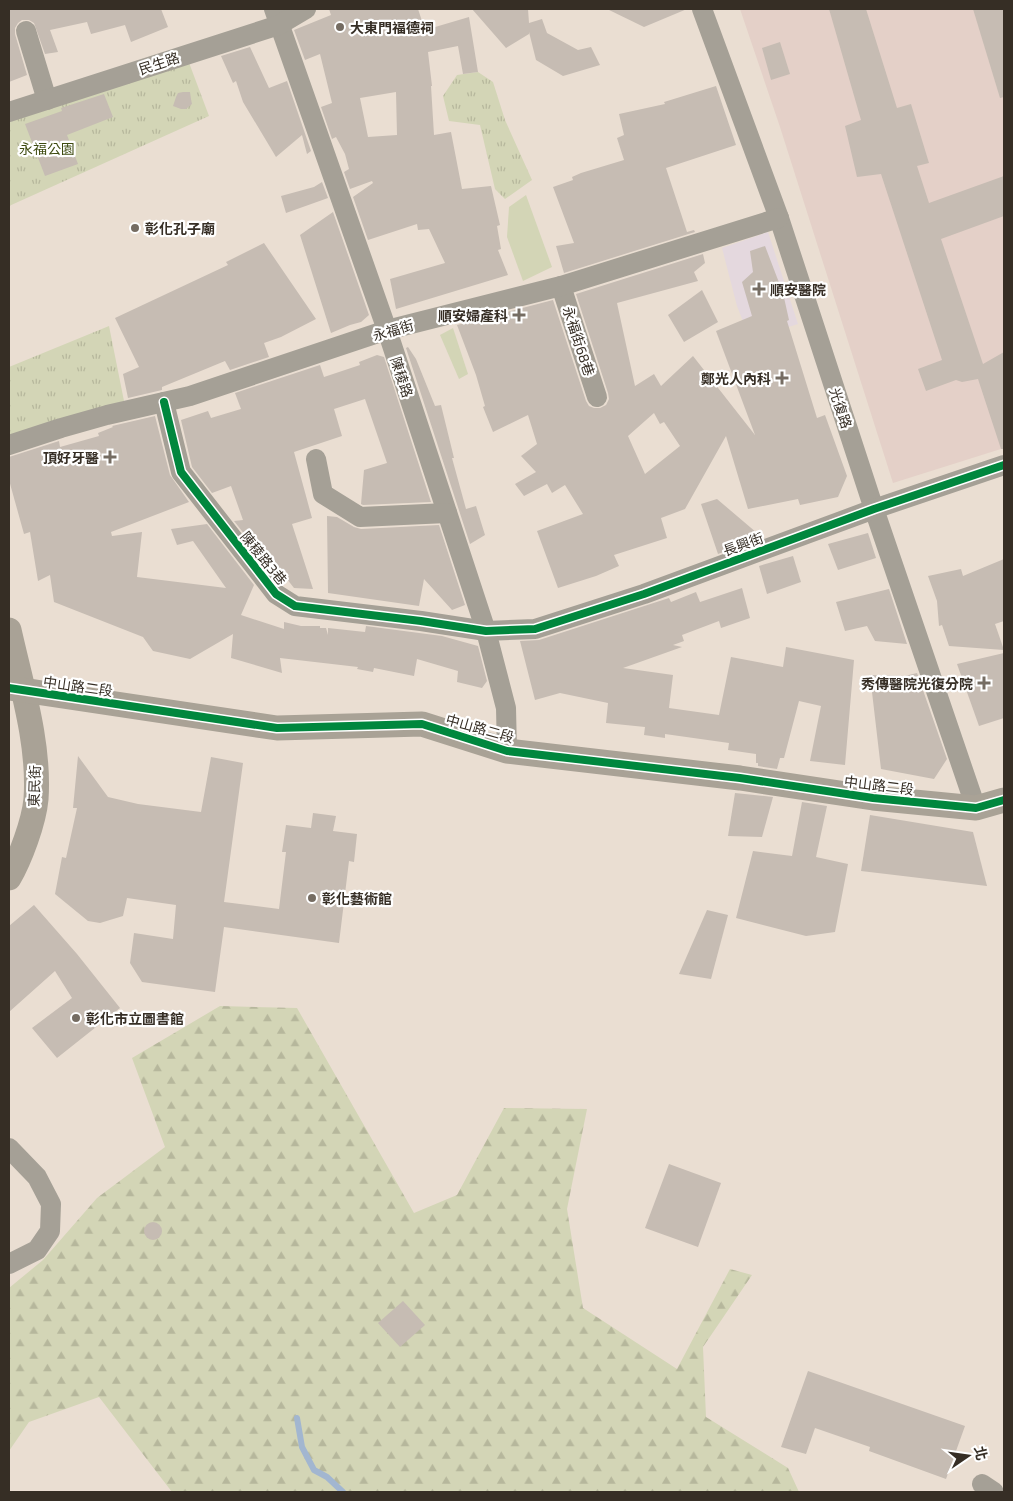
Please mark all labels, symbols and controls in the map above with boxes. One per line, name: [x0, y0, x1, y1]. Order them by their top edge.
place label: 大東門福德祠: [350, 19, 434, 36]
marker: 大東門福德祠: [334, 21, 346, 33]
street label: 民生路: [136, 48, 182, 78]
park label: 永福公園: [19, 140, 75, 157]
place label: 彰化孔子廟: [145, 220, 215, 237]
marker: 彰化孔子廟: [129, 222, 141, 234]
place label: 順安醫院: [770, 281, 826, 298]
marker: 順安醫院: [752, 282, 766, 296]
street label: 永福街68巷: [560, 304, 598, 378]
place label: 順安婦產科: [438, 307, 508, 324]
marker: 順安婦產科: [512, 308, 526, 322]
street label: 永福街: [370, 316, 416, 344]
street label: 陳稜路: [387, 354, 417, 400]
place label: 鄭光人內科: [701, 370, 771, 387]
marker: 鄭光人內科: [775, 371, 789, 385]
street label: 光復路: [826, 385, 856, 431]
place label: 頂好牙醫: [43, 449, 99, 466]
marker: 頂好牙醫: [103, 450, 117, 464]
street label: 陳稜路3巷: [237, 528, 291, 588]
street label: 長興街: [720, 529, 766, 559]
street label: 中山路二段: [42, 673, 114, 699]
place label: 秀傳醫院光復分院: [861, 675, 973, 692]
marker: 秀傳醫院光復分院: [977, 676, 991, 690]
street label: 中山路二段: [444, 710, 516, 746]
street label: 東民街: [25, 765, 43, 807]
street label: 中山路二段: [843, 772, 915, 798]
place label: 彰化藝術館: [322, 890, 392, 907]
marker: 彰化藝術館: [306, 892, 318, 904]
place label: 彰化市立圖書館: [86, 1010, 184, 1027]
marker: 彰化市立圖書館: [70, 1012, 82, 1024]
north arrow: [943, 1431, 993, 1481]
text: 北: [971, 1444, 991, 1462]

